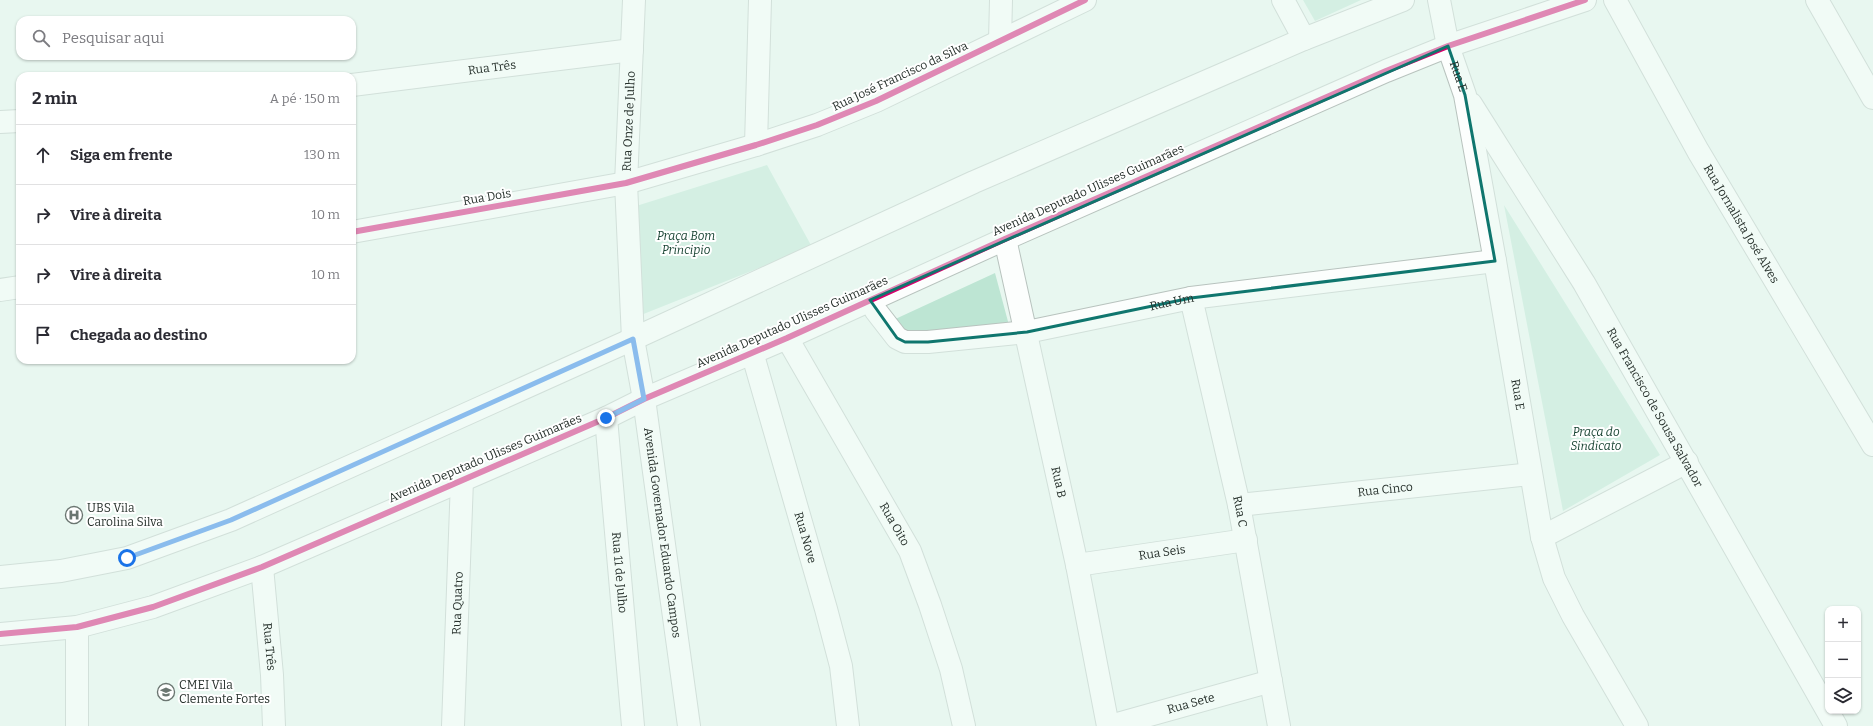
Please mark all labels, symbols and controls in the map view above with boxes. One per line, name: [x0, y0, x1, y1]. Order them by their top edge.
search box: [16, 16, 356, 60]
icon: search: [30, 27, 52, 49]
text: Pesquisar aqui: [62, 29, 164, 47]
street label: Rua José Francisco da Silva: [830, 38, 970, 114]
street label: Rua Três: [467, 58, 517, 77]
street label: Rua E: [1447, 59, 1470, 94]
street label: Rua Onze de Julho: [620, 71, 638, 172]
text: 2 min: [32, 88, 77, 109]
text: A pé · 150 m: [270, 91, 340, 106]
street label: Avenida Deputado Ulisses Guimarães: [990, 141, 1186, 239]
icon: ahead: [32, 144, 54, 166]
text: Siga em frente: [70, 146, 173, 164]
text: 130 m: [304, 147, 340, 162]
street label: Rua Jornalista José Alves: [1701, 162, 1782, 286]
street label: Rua Dois: [462, 186, 513, 208]
icon: right: [32, 204, 54, 226]
text: Vire à direita: [70, 206, 162, 224]
text: 10 m: [311, 207, 340, 222]
park label: Praça Bom Principio: [657, 229, 715, 257]
icon: right: [32, 264, 54, 286]
text: Vire à direita: [70, 266, 162, 284]
text: 10 m: [311, 267, 340, 282]
street label: Avenida Deputado Ulisses Guimarães: [694, 273, 890, 371]
street label: Rua Um: [1148, 291, 1196, 313]
icon: arrive: [32, 324, 54, 346]
street label: Rua Francisco de Sousa Salvador: [1604, 325, 1706, 490]
text: Chegada ao destino: [70, 326, 207, 344]
street label: Rua E: [1508, 378, 1527, 411]
route end: [597, 409, 615, 427]
street label: Avenida Deputado Ulisses Guimarães: [386, 411, 584, 505]
park label: Praça do Sindicato: [1570, 425, 1622, 453]
street label: Avenida Governador Eduardo Campos: [641, 427, 684, 639]
street label: Rua B: [1048, 465, 1069, 499]
street label: Rua Cinco: [1357, 480, 1414, 499]
street label: Rua C: [1230, 494, 1250, 529]
street label: Rua Oito: [877, 500, 913, 548]
place label: UBS Vila Carolina Silva: [87, 501, 163, 529]
hospital icon: UBS Vila Carolina Silva: [64, 505, 84, 525]
street label: Rua Nove: [791, 510, 819, 565]
street label: Rua 11 de Julho: [609, 531, 630, 614]
street label: Rua Seis: [1138, 542, 1187, 563]
route start: [118, 549, 136, 567]
street label: Rua Quatro: [449, 571, 466, 635]
map controls: [1825, 606, 1861, 714]
button: +: [1825, 606, 1861, 642]
street label: Rua Três: [260, 622, 279, 672]
button: −: [1825, 642, 1861, 678]
place label: CMEI Vila Clemente Fortes: [179, 678, 270, 706]
button: layers: [1825, 678, 1861, 714]
school or university icon: CMEI Vila Clemente Fortes: [156, 682, 176, 702]
street label: Rua Sete: [1166, 690, 1216, 717]

